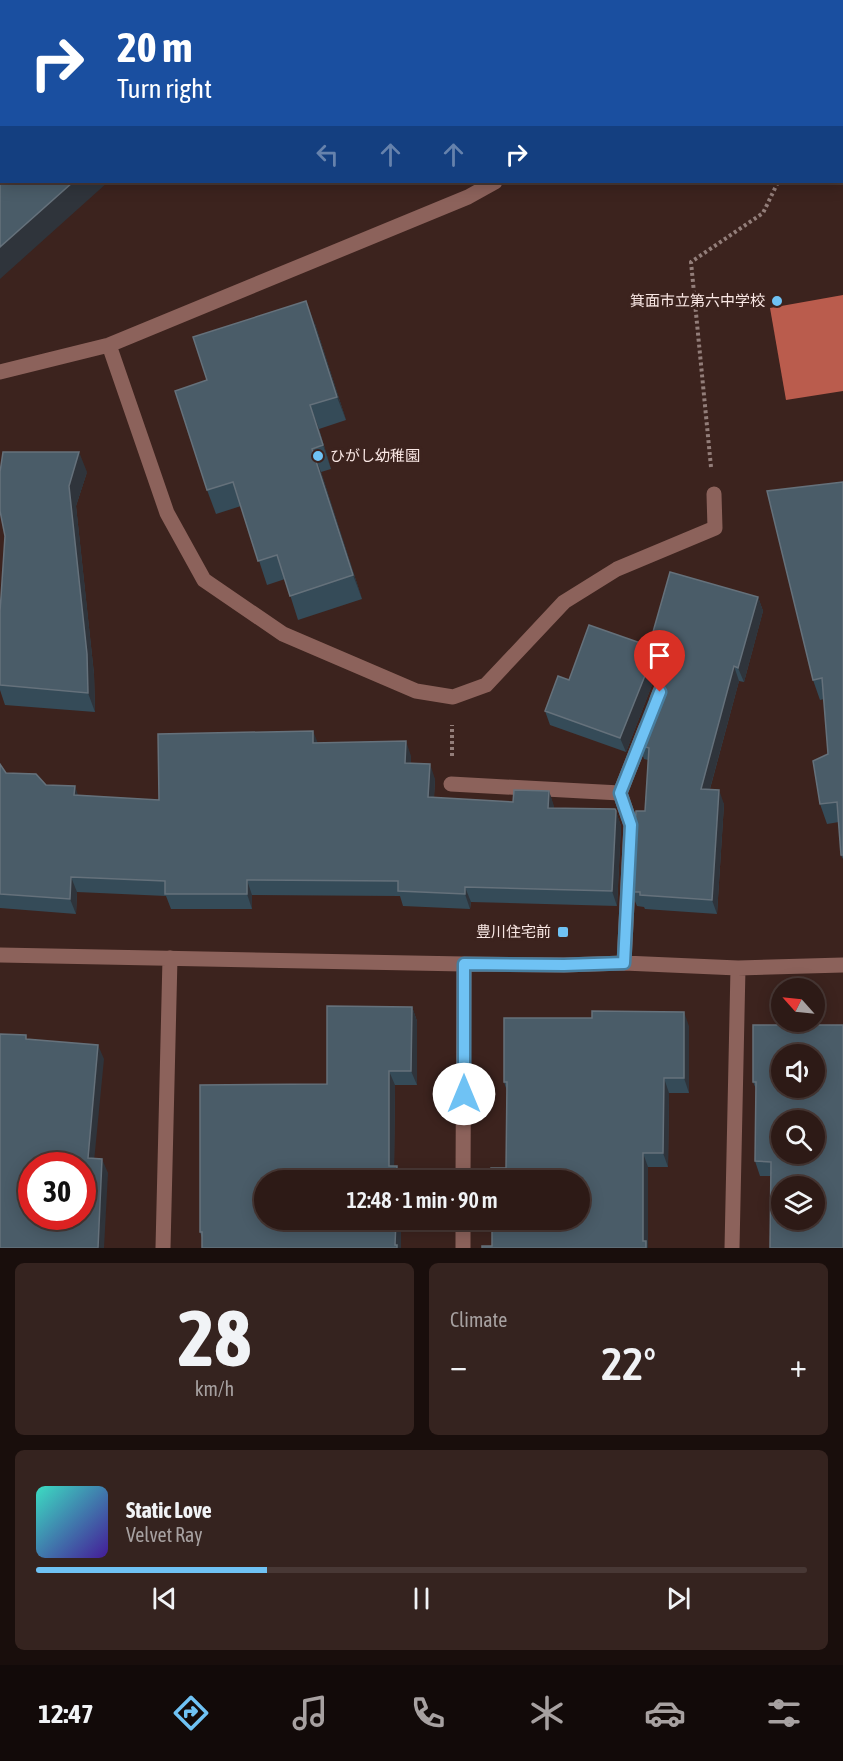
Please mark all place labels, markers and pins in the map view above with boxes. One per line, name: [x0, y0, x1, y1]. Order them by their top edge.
place label: 箕面市立第六中学校: [630, 292, 765, 309]
marker: 箕面市立第六中学校: [770, 294, 784, 308]
place label: ひがし幼稚園: [330, 447, 420, 464]
marker: ひがし幼稚園: [311, 449, 325, 463]
pin: [634, 630, 685, 692]
place label: 豊川住宅前: [476, 923, 551, 940]
marker: 豊川住宅前: [556, 925, 570, 939]

